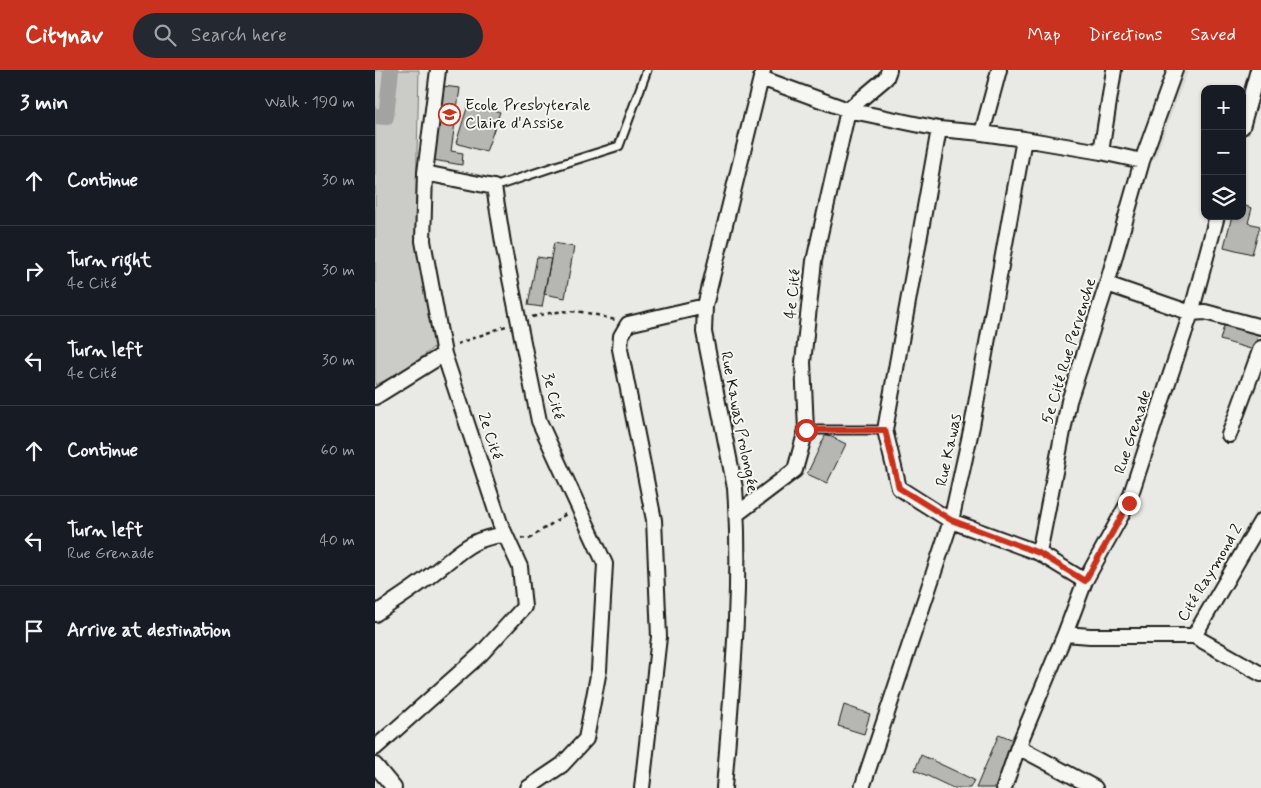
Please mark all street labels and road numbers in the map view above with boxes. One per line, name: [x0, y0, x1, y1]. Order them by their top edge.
street label: 4e Cité: [780, 268, 806, 320]
street label: 5e Cité Rue Pervenche: [1037, 275, 1101, 427]
street label: Rue Kawas Prolongée: [714, 350, 763, 495]
street label: 3e Cité: [537, 370, 569, 422]
street label: Rue Grenade: [1110, 387, 1156, 477]
street label: 2e Cité: [473, 410, 507, 462]
street label: Rue Kawas: [931, 412, 967, 488]
street label: Cité Raymond 2: [1173, 520, 1247, 626]

